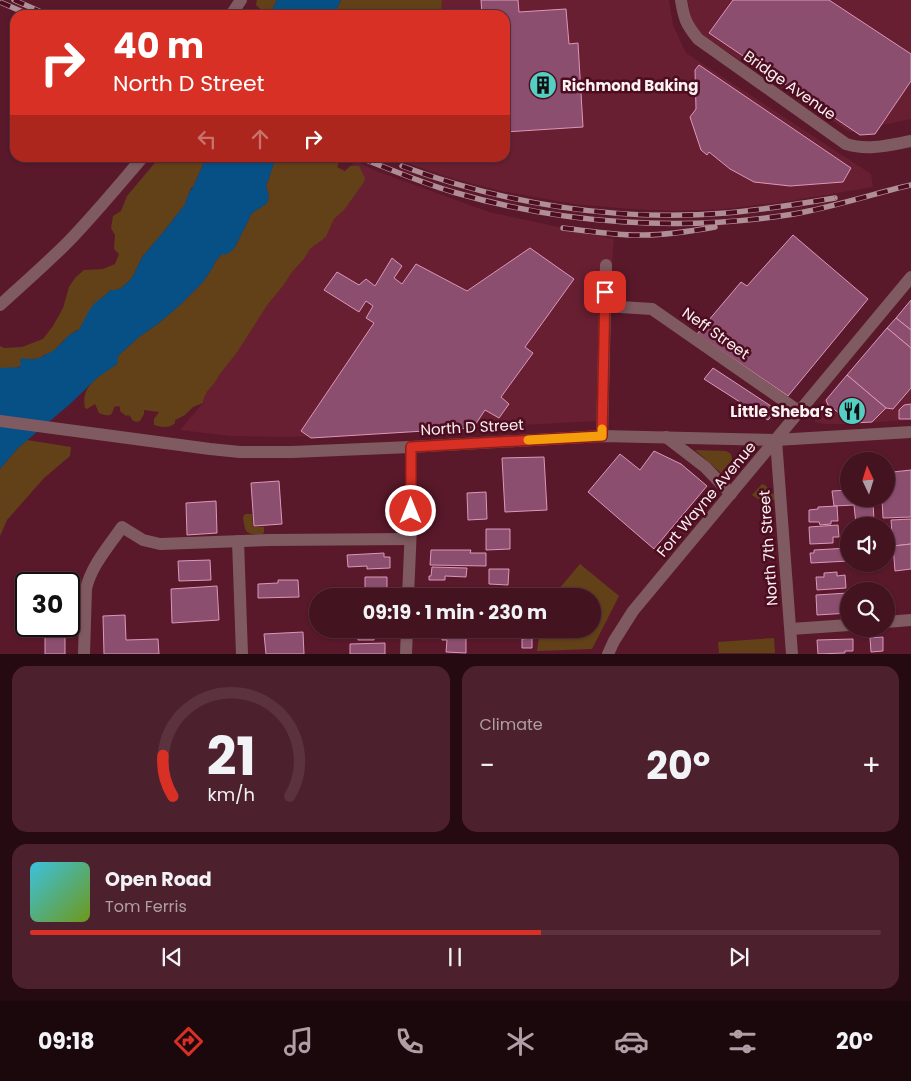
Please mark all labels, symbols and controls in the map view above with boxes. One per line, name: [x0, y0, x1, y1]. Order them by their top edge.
text: 40 m: [113, 21, 204, 70]
icon: right: [30, 30, 95, 95]
street label: Bridge Avenue: [740, 45, 840, 125]
text: North D Street: [113, 68, 265, 99]
building icon: Richmond Baking: [528, 70, 558, 100]
place label: Richmond Baking: [562, 75, 698, 96]
icon: left: [193, 125, 221, 153]
icon: ahead: [246, 125, 274, 153]
icon: right: [299, 125, 327, 153]
pin: [584, 271, 626, 313]
icon: arrive: [591, 278, 619, 306]
street label: Neff Street: [678, 302, 754, 364]
restaurant icon: Little Sheba’s: [837, 396, 867, 426]
place label: Little Sheba’s: [730, 401, 833, 422]
street label: North D Street: [420, 414, 524, 440]
street label: Fort Wayne Avenue: [651, 437, 761, 561]
north arrow: [840, 452, 895, 508]
map controls: [840, 452, 895, 637]
position arrow: [384, 484, 436, 536]
street label: North 7th Street: [753, 489, 783, 607]
button: sound: [840, 517, 895, 572]
speed limit sign: 30: [15, 572, 80, 637]
button: search: [840, 582, 895, 637]
text: 09:19 · 1 min · 230 m: [363, 599, 547, 626]
text: Climate: [480, 713, 543, 736]
text: 21: [206, 720, 255, 793]
text: 20°: [646, 739, 710, 792]
text: −: [480, 746, 495, 785]
text: +: [862, 746, 881, 785]
text: km/h: [207, 782, 255, 807]
text: Open Road: [105, 866, 212, 893]
text: Tom Ferris: [105, 895, 187, 918]
icon: previous: [158, 943, 186, 971]
icon: pause: [441, 943, 469, 971]
icon: next: [725, 943, 753, 971]
icon: directions: [171, 1024, 206, 1059]
icon: music: [281, 1024, 316, 1059]
icon: phone: [392, 1024, 427, 1059]
icon: climate: [503, 1024, 538, 1059]
icon: car: [614, 1024, 649, 1059]
icon: filters: [725, 1024, 760, 1059]
text: 09:18: [38, 1026, 95, 1057]
text: 20°: [836, 1026, 873, 1057]

